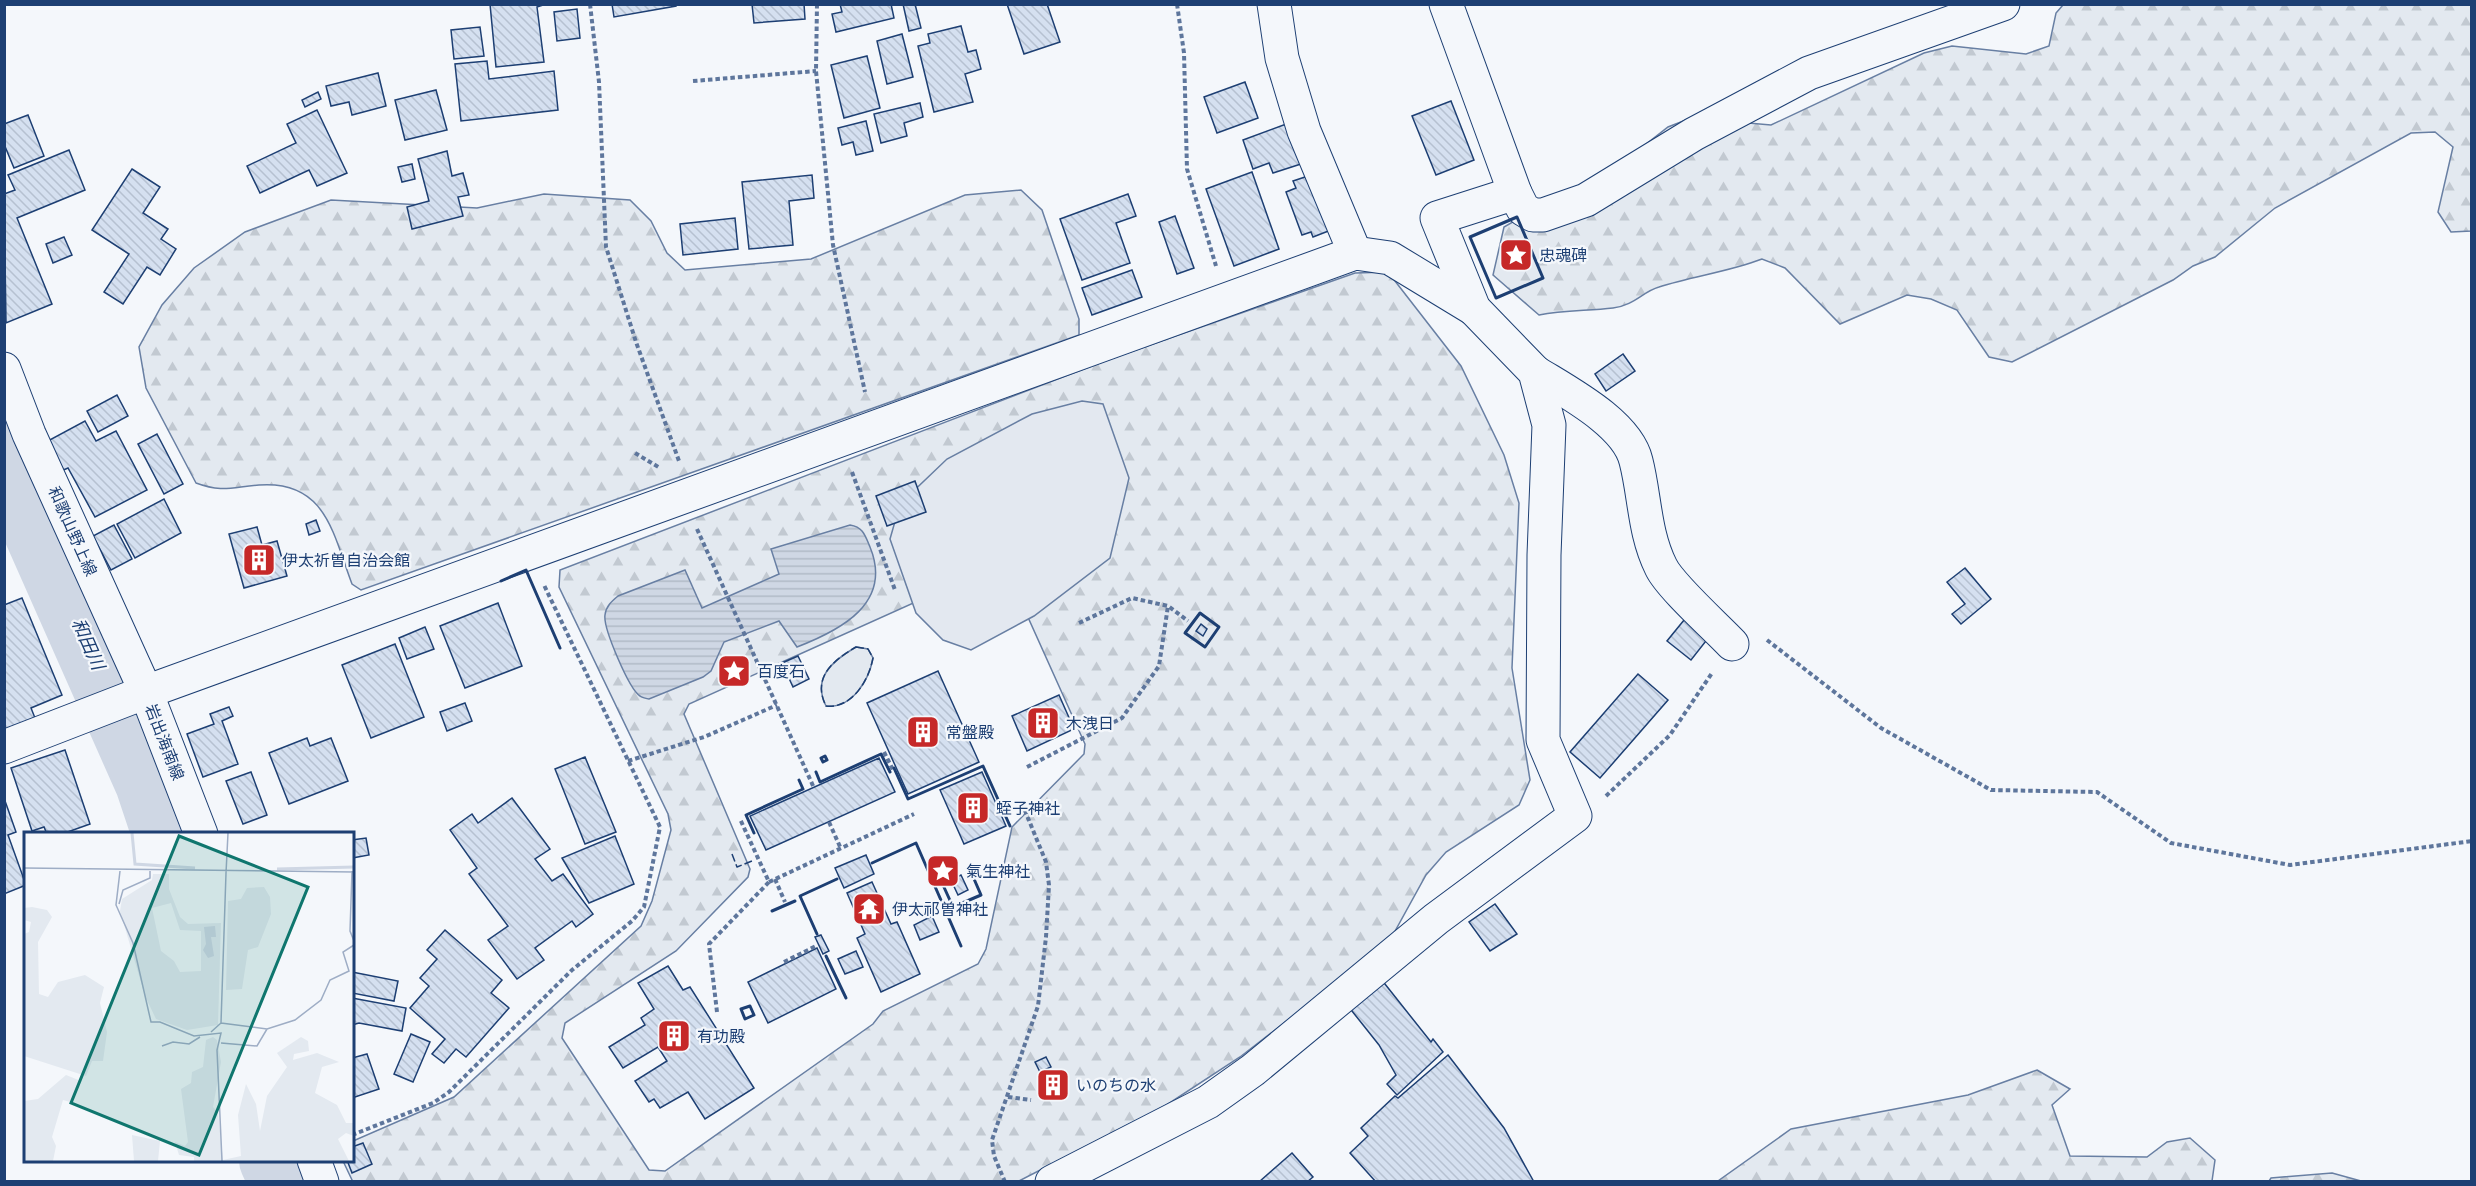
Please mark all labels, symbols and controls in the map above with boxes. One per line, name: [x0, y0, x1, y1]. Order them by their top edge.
place icon: 忠魂碑: [1498, 237, 1534, 273]
place label: 忠魂碑: [1539, 245, 1587, 265]
street label: 和歌山野上線: [44, 483, 102, 579]
building icon: 伊太祈曽自治会館: [241, 542, 277, 578]
place label: 伊太祈曽自治会館: [282, 550, 410, 570]
water label: 和田川: [67, 614, 111, 675]
place icon: 百度石: [716, 653, 752, 689]
place label: 百度石: [757, 661, 805, 681]
street label: 岩出海南線: [141, 701, 189, 783]
building icon: 木洩日: [1025, 705, 1061, 741]
place label: 木洩日: [1066, 713, 1114, 733]
building icon: 常盤殿: [905, 714, 941, 750]
place label: 常盤殿: [946, 722, 994, 742]
building icon: 蛭子神社: [955, 790, 991, 826]
place label: 蛭子神社: [996, 798, 1060, 818]
inset map: [24, 832, 354, 1162]
place icon: 氣生神社: [925, 853, 961, 889]
place label: 氣生神社: [966, 861, 1030, 881]
temple icon: 伊太祁曽神社: [851, 891, 887, 927]
place label: 伊太祁曽神社: [892, 899, 988, 919]
building icon: 有功殿: [656, 1018, 692, 1054]
place label: 有功殿: [697, 1026, 745, 1046]
building icon: いのちの水: [1035, 1067, 1071, 1103]
place label: いのちの水: [1076, 1075, 1156, 1095]

